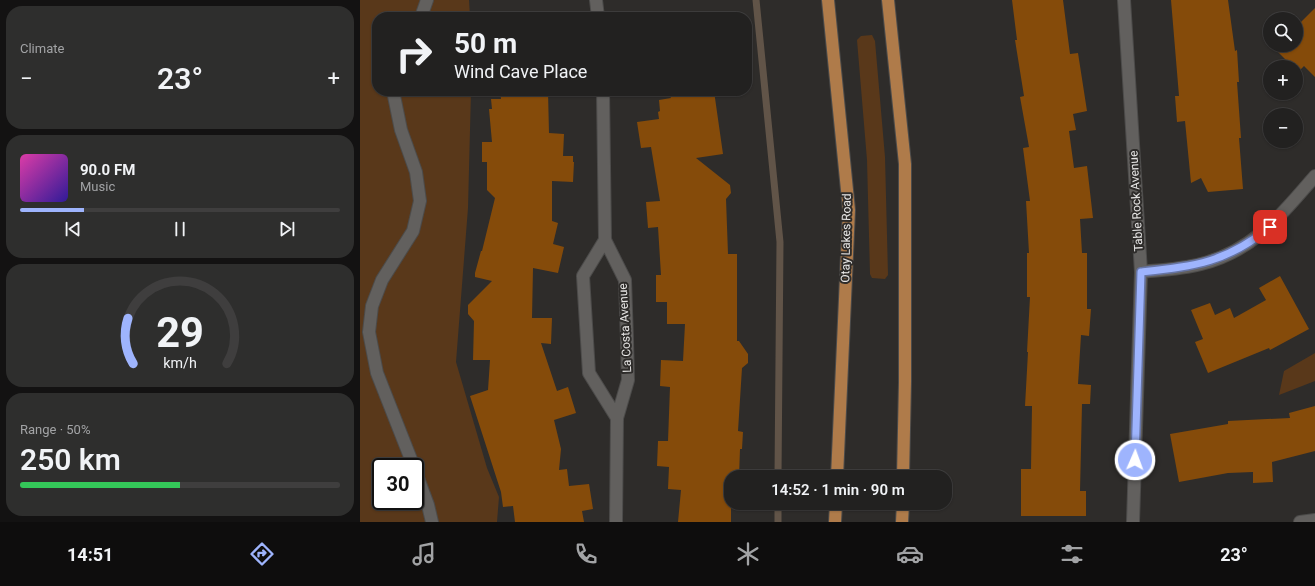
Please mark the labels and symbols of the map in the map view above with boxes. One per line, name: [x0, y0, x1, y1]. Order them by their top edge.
street label: Table Rock Avenue: [1126, 150, 1146, 252]
street label: Otay Lakes Road: [838, 193, 854, 283]
pin: [1253, 210, 1287, 244]
street label: La Costa Avenue: [616, 283, 634, 373]
position arrow: [1114, 439, 1156, 481]
speed limit sign: 30: [372, 458, 424, 510]

